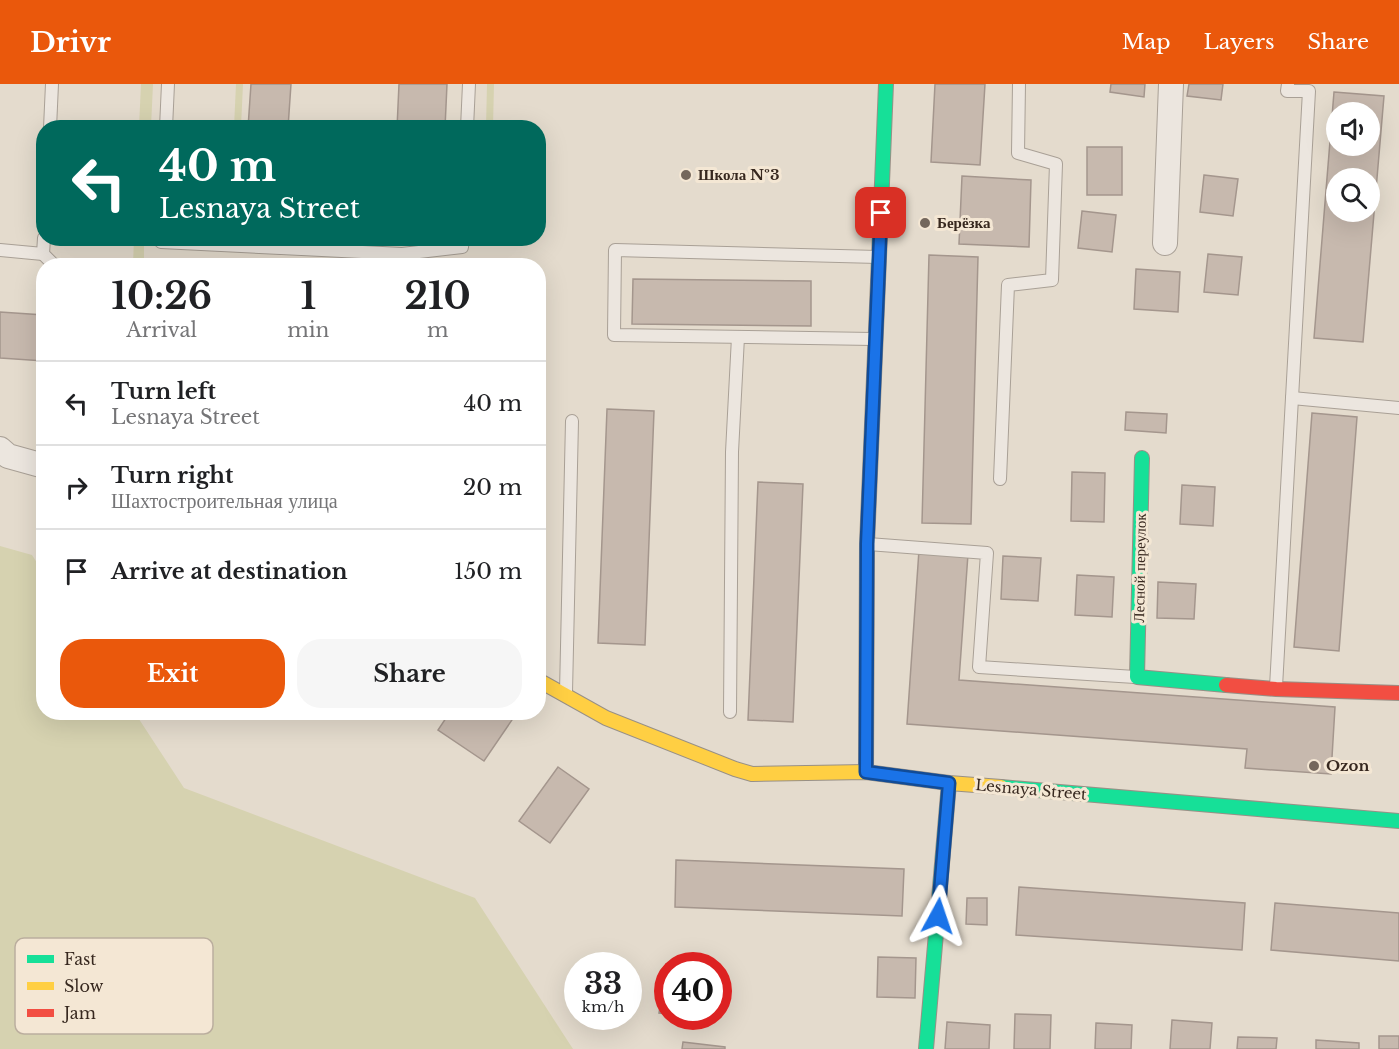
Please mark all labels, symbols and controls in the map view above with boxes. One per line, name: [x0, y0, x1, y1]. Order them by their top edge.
text: Drivr: [30, 25, 111, 60]
text: Map: [1122, 29, 1171, 55]
text: Layers: [1204, 29, 1275, 55]
text: Share: [1308, 29, 1369, 55]
map controls: [1326, 102, 1380, 222]
button: sound: [1326, 102, 1380, 156]
text: 40 m: [159, 140, 276, 192]
icon: left: [60, 144, 138, 222]
place label: Школа №3: [698, 165, 780, 184]
marker: Школа №3: [679, 168, 693, 182]
button: search: [1326, 168, 1380, 222]
pin: [855, 187, 906, 238]
text: Lesnaya Street: [159, 192, 360, 225]
icon: arrive: [864, 196, 897, 229]
place label: Берёзка: [937, 213, 991, 232]
marker: Берёзка: [918, 216, 932, 230]
text: 10:26: [111, 274, 212, 319]
text: 1: [300, 274, 316, 319]
text: 210: [404, 274, 471, 319]
text: Arrival: [126, 318, 197, 342]
text: min: [287, 318, 329, 342]
text: m: [427, 318, 448, 342]
text: Turn left: [111, 378, 216, 405]
icon: left: [60, 387, 93, 420]
text: 40 m: [464, 390, 522, 417]
text: Lesnaya Street: [111, 405, 260, 429]
text: Turn right: [111, 462, 233, 489]
icon: right: [60, 471, 93, 504]
text: 20 m: [463, 474, 522, 501]
text: Шахтостроительная улица: [111, 489, 338, 513]
street label: Лесной переулок: [1129, 513, 1150, 623]
icon: arrive: [60, 555, 93, 588]
text: Arrive at destination: [111, 558, 348, 585]
text: 150 m: [454, 558, 522, 585]
button: Exit: [60, 639, 285, 708]
button: Share: [297, 639, 522, 708]
place label: Ozon: [1326, 756, 1369, 775]
marker: Ozon: [1307, 759, 1321, 773]
street label: Lesnaya Street: [975, 775, 1088, 804]
position arrow: [906, 884, 970, 948]
legend: [15, 938, 213, 1034]
text: Fast: [64, 949, 96, 969]
speed limit sign: 40: [654, 952, 732, 1030]
text: 33: [584, 965, 622, 1002]
text: Slow: [64, 976, 104, 996]
text: km/h: [582, 997, 624, 1016]
text: Jam: [62, 1003, 96, 1023]

